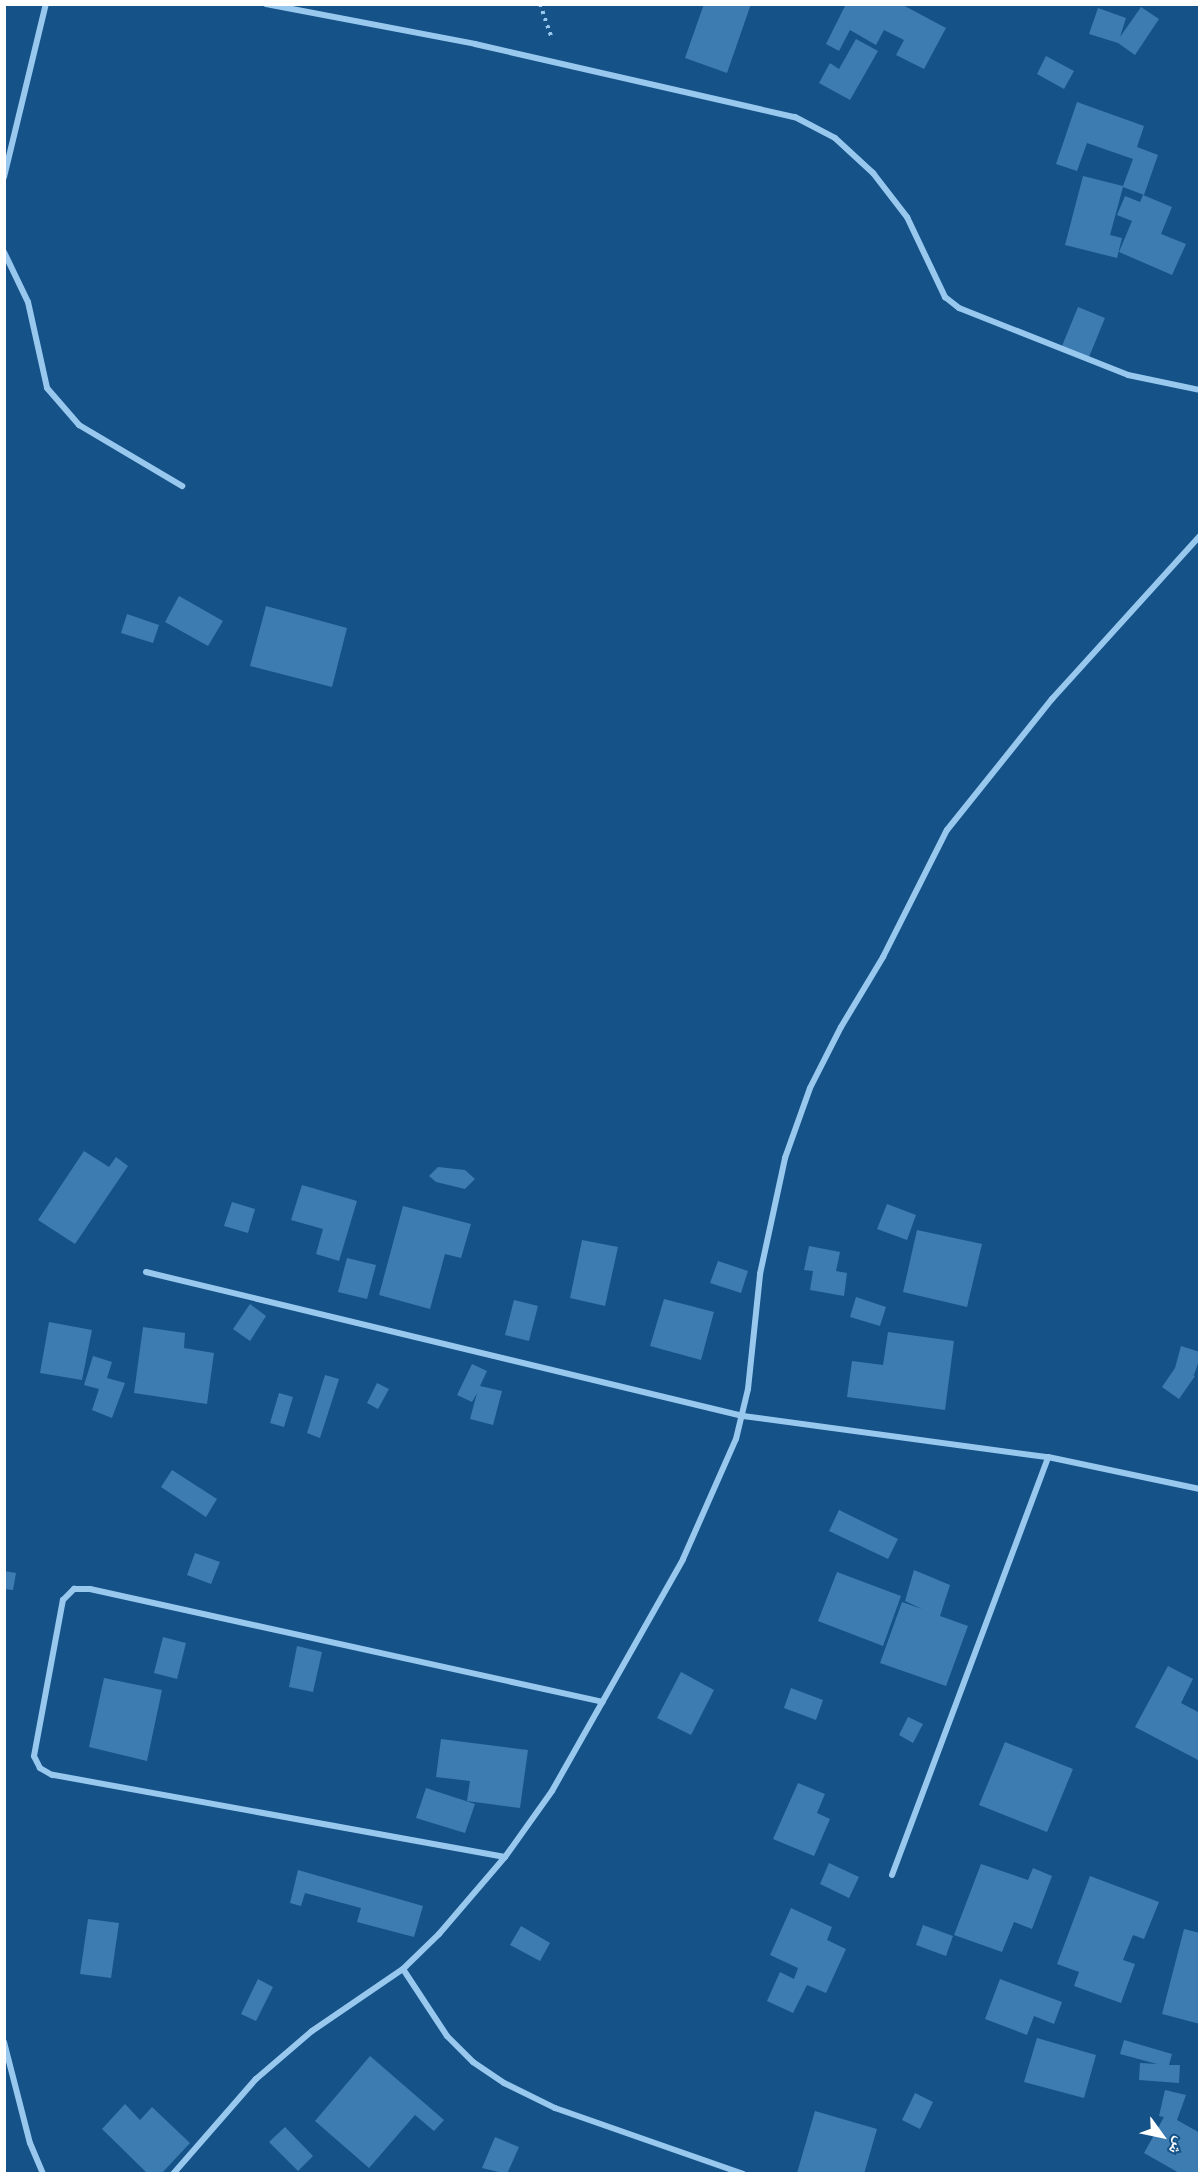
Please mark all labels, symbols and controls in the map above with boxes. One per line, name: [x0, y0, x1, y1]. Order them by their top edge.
north arrow: [1132, 2106, 1192, 2166]
text: ش: [1164, 2133, 1191, 2159]

